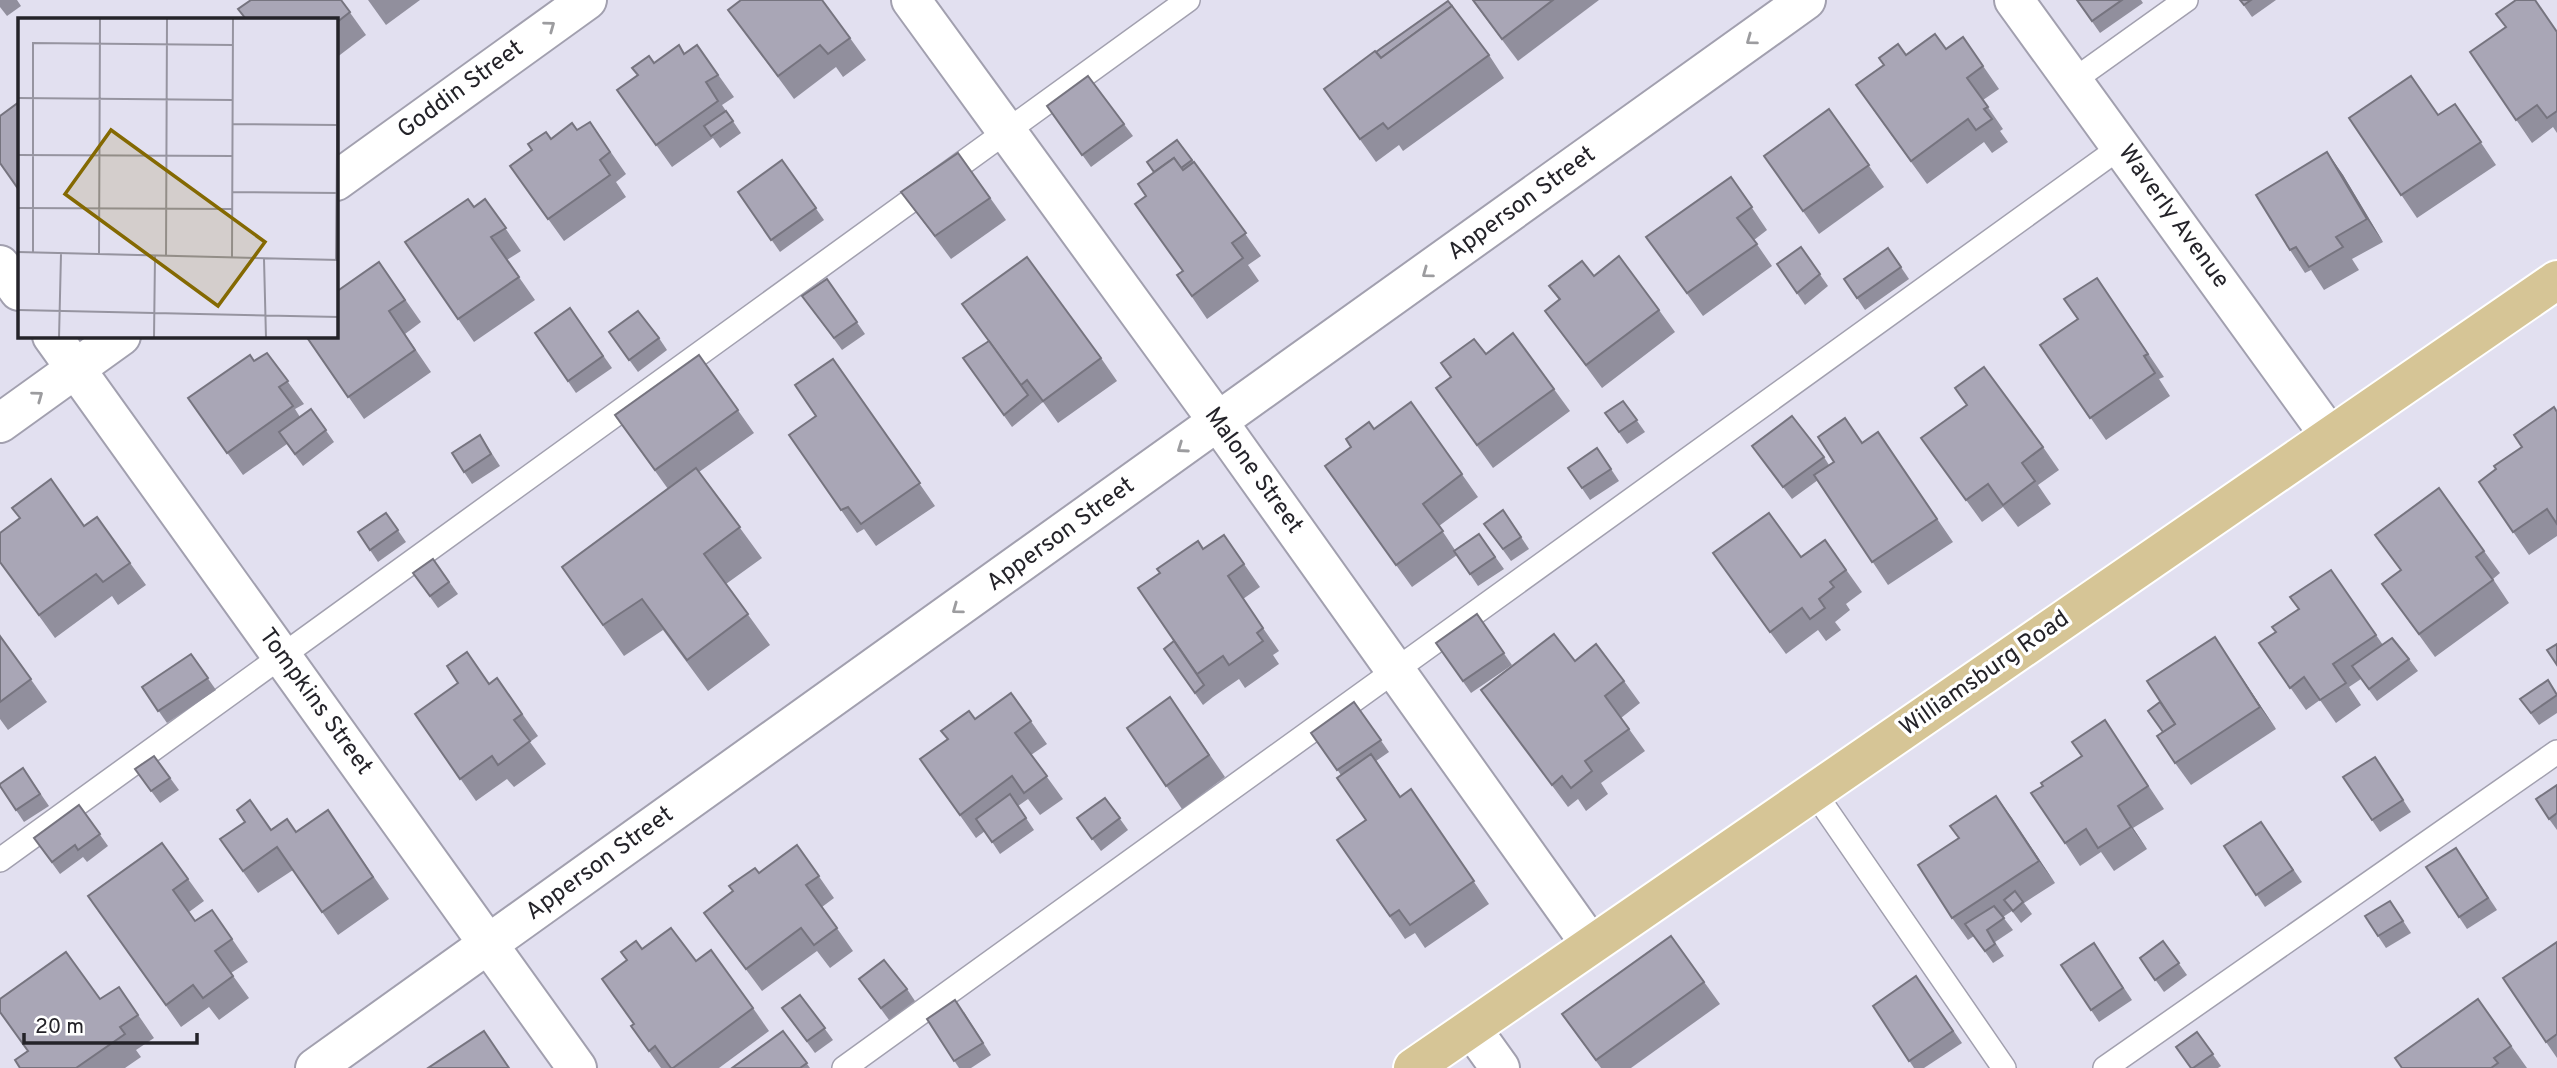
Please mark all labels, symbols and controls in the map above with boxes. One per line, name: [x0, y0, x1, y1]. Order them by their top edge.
inset map: [18, 18, 338, 338]
one-way arrow: [542, 22, 555, 34]
one-way arrow: [1746, 32, 1758, 44]
street label: Goddin Street: [392, 34, 530, 146]
street label: Waverly Avenue: [2111, 139, 2235, 295]
street label: Apperson Street: [1442, 140, 1602, 268]
one-way arrow: [1422, 265, 1435, 277]
one-way arrow: [30, 392, 43, 404]
street label: Malone Street: [1197, 402, 1309, 540]
one-way arrow: [1177, 440, 1190, 452]
street label: Apperson Street: [981, 471, 1141, 599]
one-way arrow: [952, 601, 965, 613]
street label: Williamsburg Road: [1894, 604, 2076, 744]
street label: Tompkins Street: [252, 623, 378, 781]
street label: Apperson Street: [520, 800, 680, 928]
scale bar: [24, 1002, 198, 1046]
text: 20 m: [35, 1014, 84, 1041]

